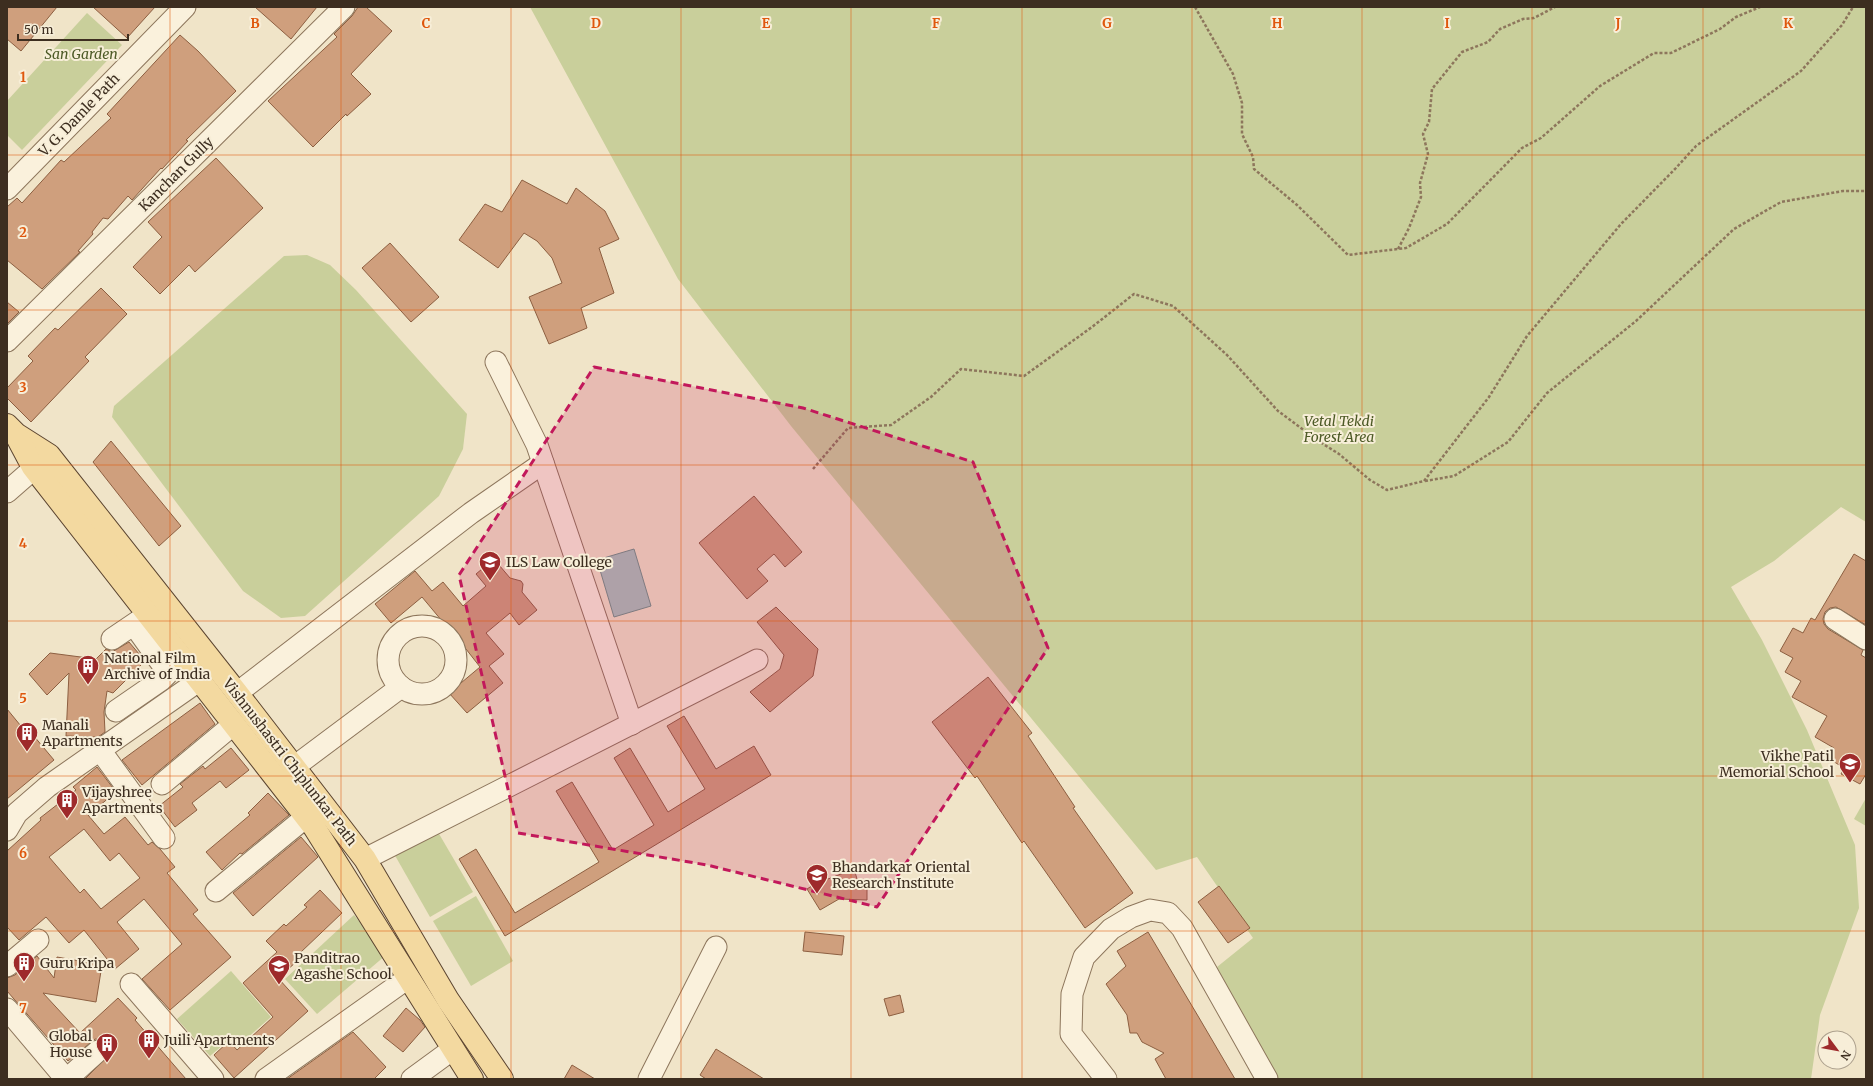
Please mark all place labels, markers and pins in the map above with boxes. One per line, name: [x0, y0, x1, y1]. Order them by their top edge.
school or university icon: ILS Law College: [477, 549, 503, 582]
place label: ILS Law College: [506, 553, 612, 571]
place label: National Film Archive of India: [103, 649, 211, 683]
building icon: National Film Archive of India: [75, 653, 101, 686]
place label: Manali Apartments: [41, 716, 123, 750]
building icon: Manali Apartments: [14, 720, 40, 753]
place label: Vikhe Patil Memorial School: [1719, 747, 1835, 781]
school or university icon: Vikhe Patil Memorial School: [1837, 751, 1863, 784]
place label: Vijayshree Apartments: [81, 783, 163, 817]
building icon: Vijayshree Apartments: [54, 787, 80, 820]
place label: Bhandarkar Oriental Research Institute: [832, 858, 971, 892]
school or university icon: Bhandarkar Oriental Research Institute: [804, 862, 830, 895]
place label: Panditrao Agashe School: [293, 949, 393, 983]
building icon: Guru Kripa: [11, 950, 37, 983]
school or university icon: Panditrao Agashe School: [266, 953, 292, 986]
place label: Guru Kripa: [40, 954, 115, 972]
place label: Global House: [49, 1027, 93, 1061]
building icon: Juili Apartments: [136, 1027, 162, 1060]
building icon: Global House: [94, 1031, 120, 1064]
place label: Juili Apartments: [163, 1031, 275, 1049]

